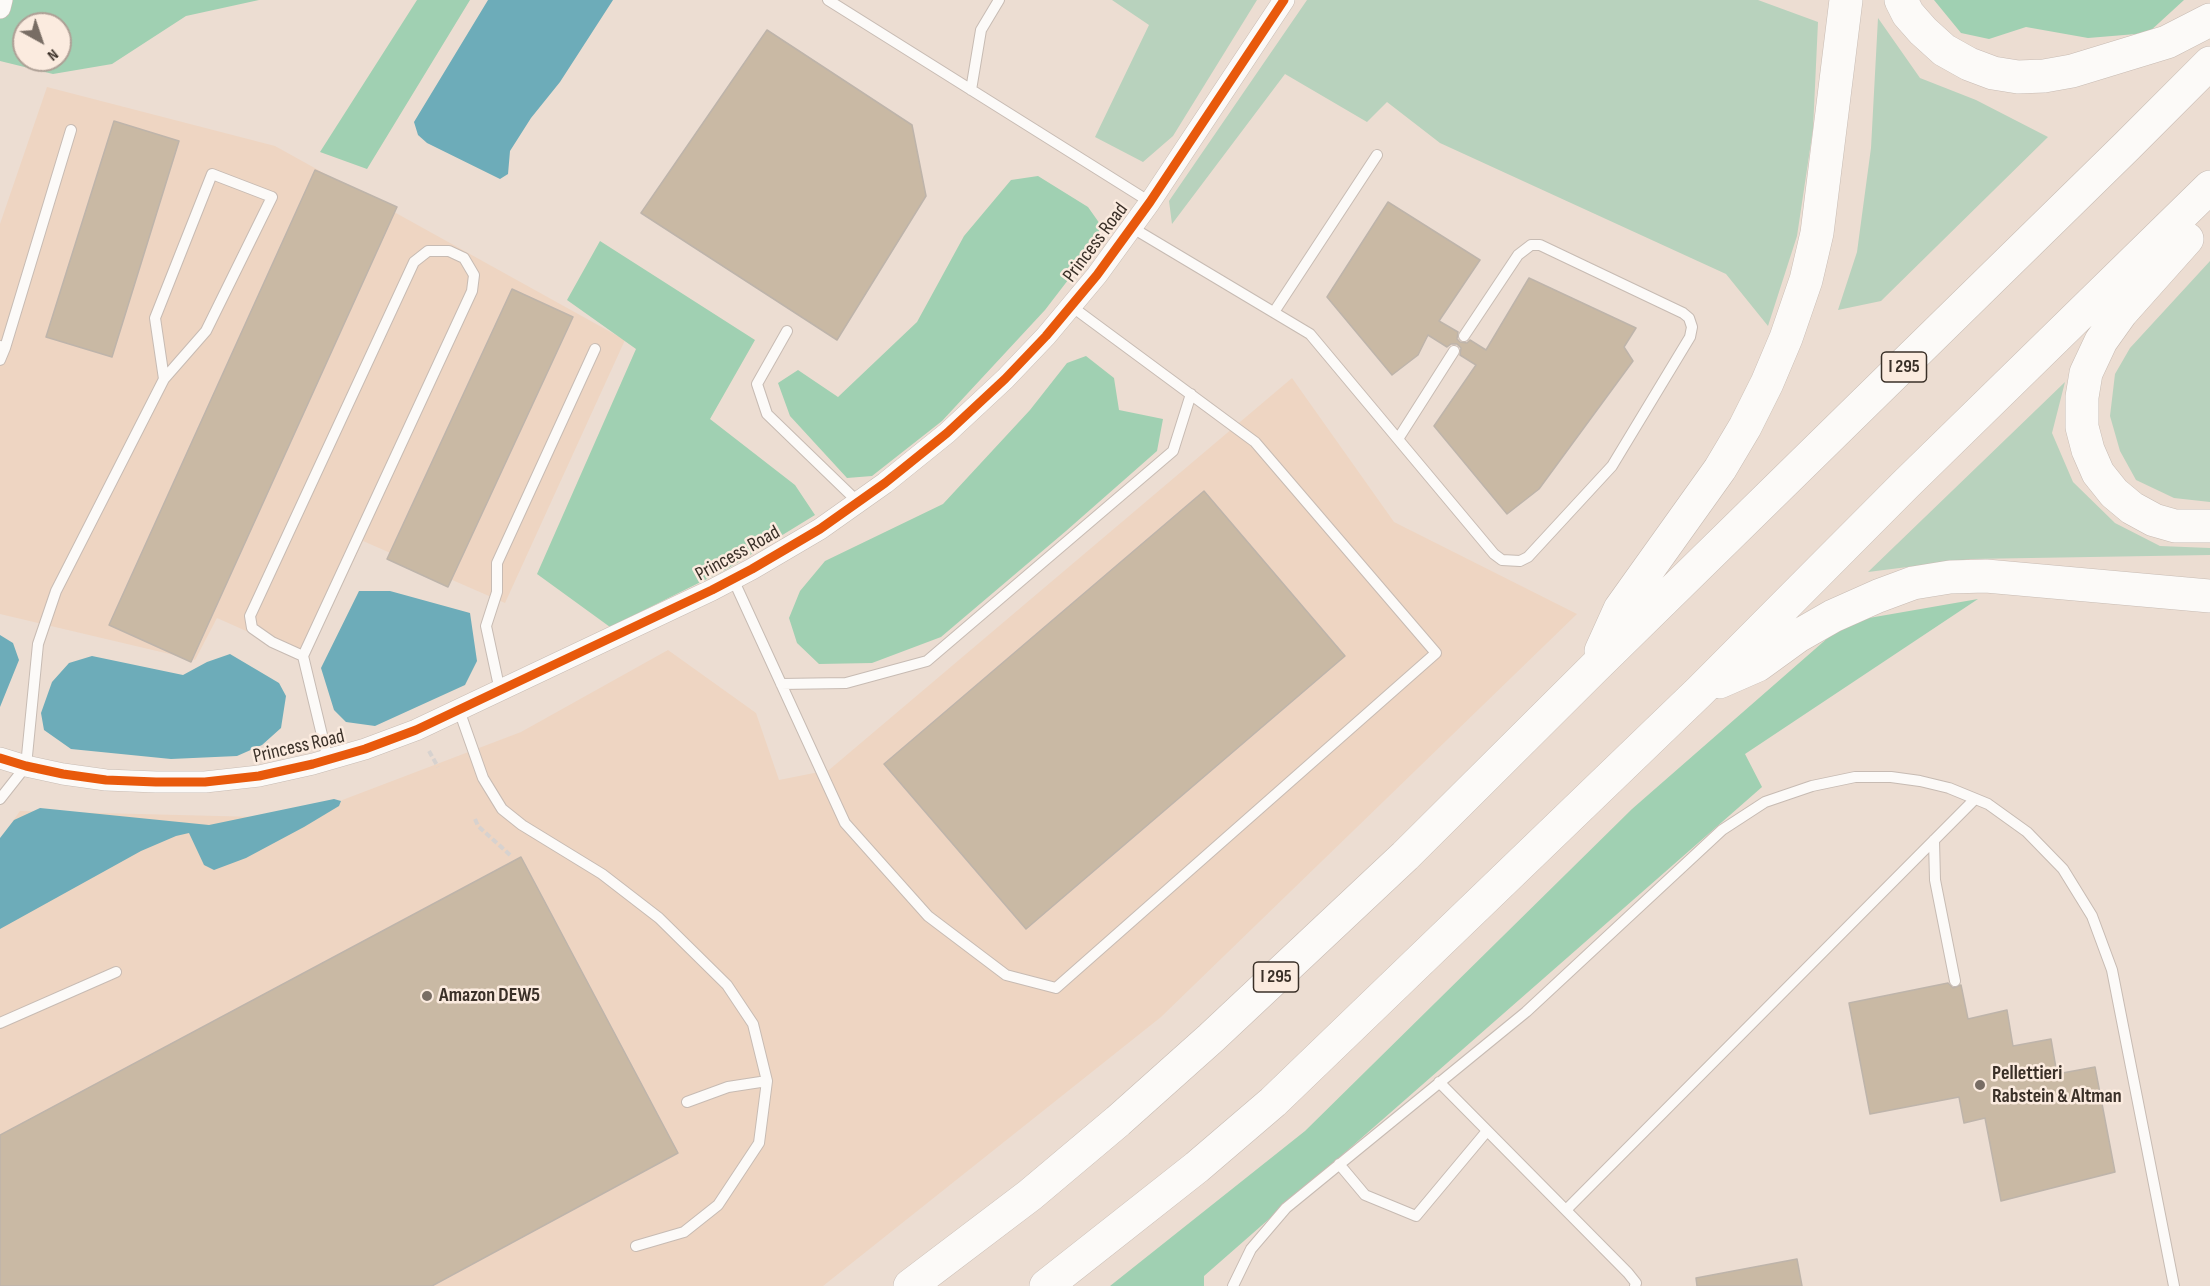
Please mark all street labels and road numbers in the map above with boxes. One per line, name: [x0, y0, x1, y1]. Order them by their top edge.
street label: Princess Road: [1058, 199, 1134, 287]
road number: I 295: [1882, 352, 1926, 382]
street label: Princess Road: [691, 521, 785, 587]
street label: Princess Road: [251, 725, 347, 769]
road number: I 295: [1254, 962, 1298, 992]

